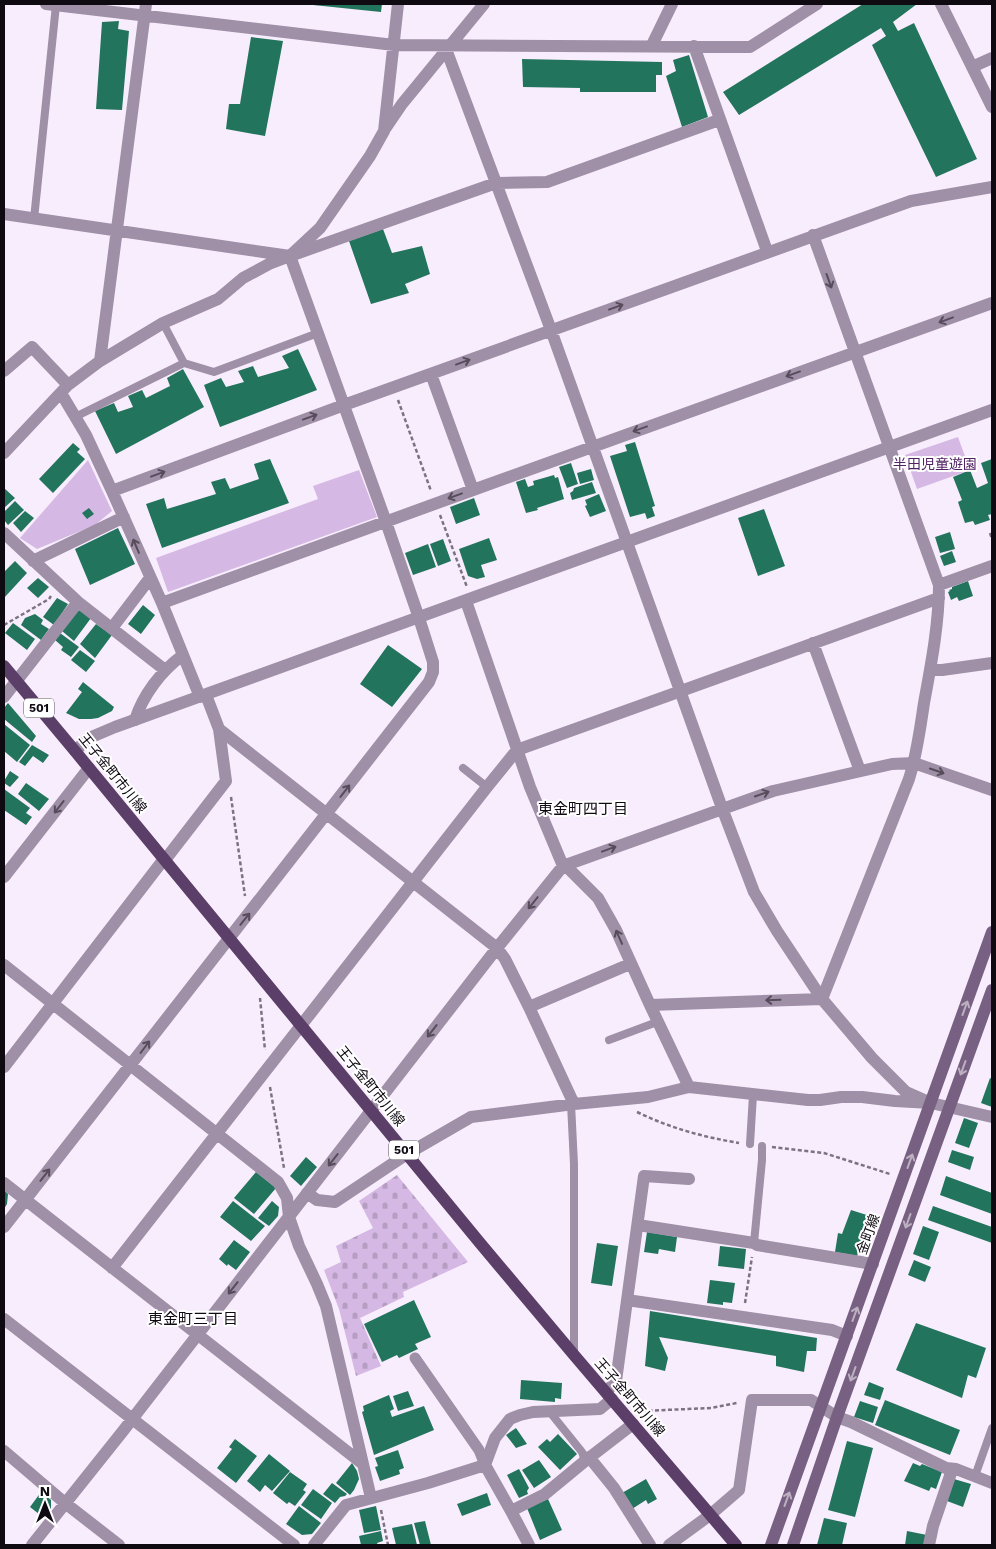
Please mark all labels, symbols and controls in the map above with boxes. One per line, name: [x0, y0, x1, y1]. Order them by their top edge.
one-way arrow: [825, 273, 834, 289]
one-way arrow: [608, 302, 623, 311]
one-way arrow: [939, 316, 955, 325]
one-way arrow: [455, 357, 470, 366]
one-way arrow: [786, 370, 802, 379]
one-way arrow: [302, 412, 318, 421]
one-way arrow: [633, 425, 649, 434]
park label: 半田児童遊園: [893, 456, 977, 472]
one-way arrow: [150, 469, 165, 478]
one-way arrow: [447, 492, 463, 501]
one-way arrow: [131, 539, 141, 554]
road number: 501: [24, 698, 54, 718]
street label: 王子金町市川線: [76, 730, 150, 816]
one-way arrow: [929, 767, 945, 776]
one-way arrow: [340, 784, 350, 798]
one-way arrow: [754, 789, 770, 799]
one-way arrow: [54, 800, 64, 814]
district label: 東金町四丁目: [538, 800, 628, 818]
one-way arrow: [601, 844, 617, 853]
one-way arrow: [527, 897, 538, 910]
one-way arrow: [239, 913, 250, 926]
one-way arrow: [613, 930, 623, 945]
one-way arrow: [765, 996, 781, 1005]
one-way arrow: [961, 1001, 970, 1016]
one-way arrow: [427, 1024, 437, 1038]
one-way arrow: [140, 1040, 150, 1054]
street label: 王子金町市川線: [334, 1043, 408, 1129]
one-way arrow: [958, 1060, 967, 1076]
road number: 501: [389, 1140, 419, 1160]
one-way arrow: [327, 1153, 338, 1166]
one-way arrow: [906, 1154, 915, 1169]
one-way arrow: [39, 1169, 50, 1182]
street label: 金町線: [853, 1212, 883, 1256]
one-way arrow: [903, 1213, 912, 1229]
one-way arrow: [228, 1281, 239, 1294]
one-way arrow: [851, 1307, 860, 1322]
district label: 東金町三丁目: [148, 1310, 238, 1328]
street label: 王子金町市川線: [592, 1355, 668, 1439]
one-way arrow: [848, 1366, 857, 1381]
north arrow: [20, 1479, 70, 1529]
text: N: [40, 1483, 50, 1499]
one-way arrow: [783, 1492, 792, 1508]

